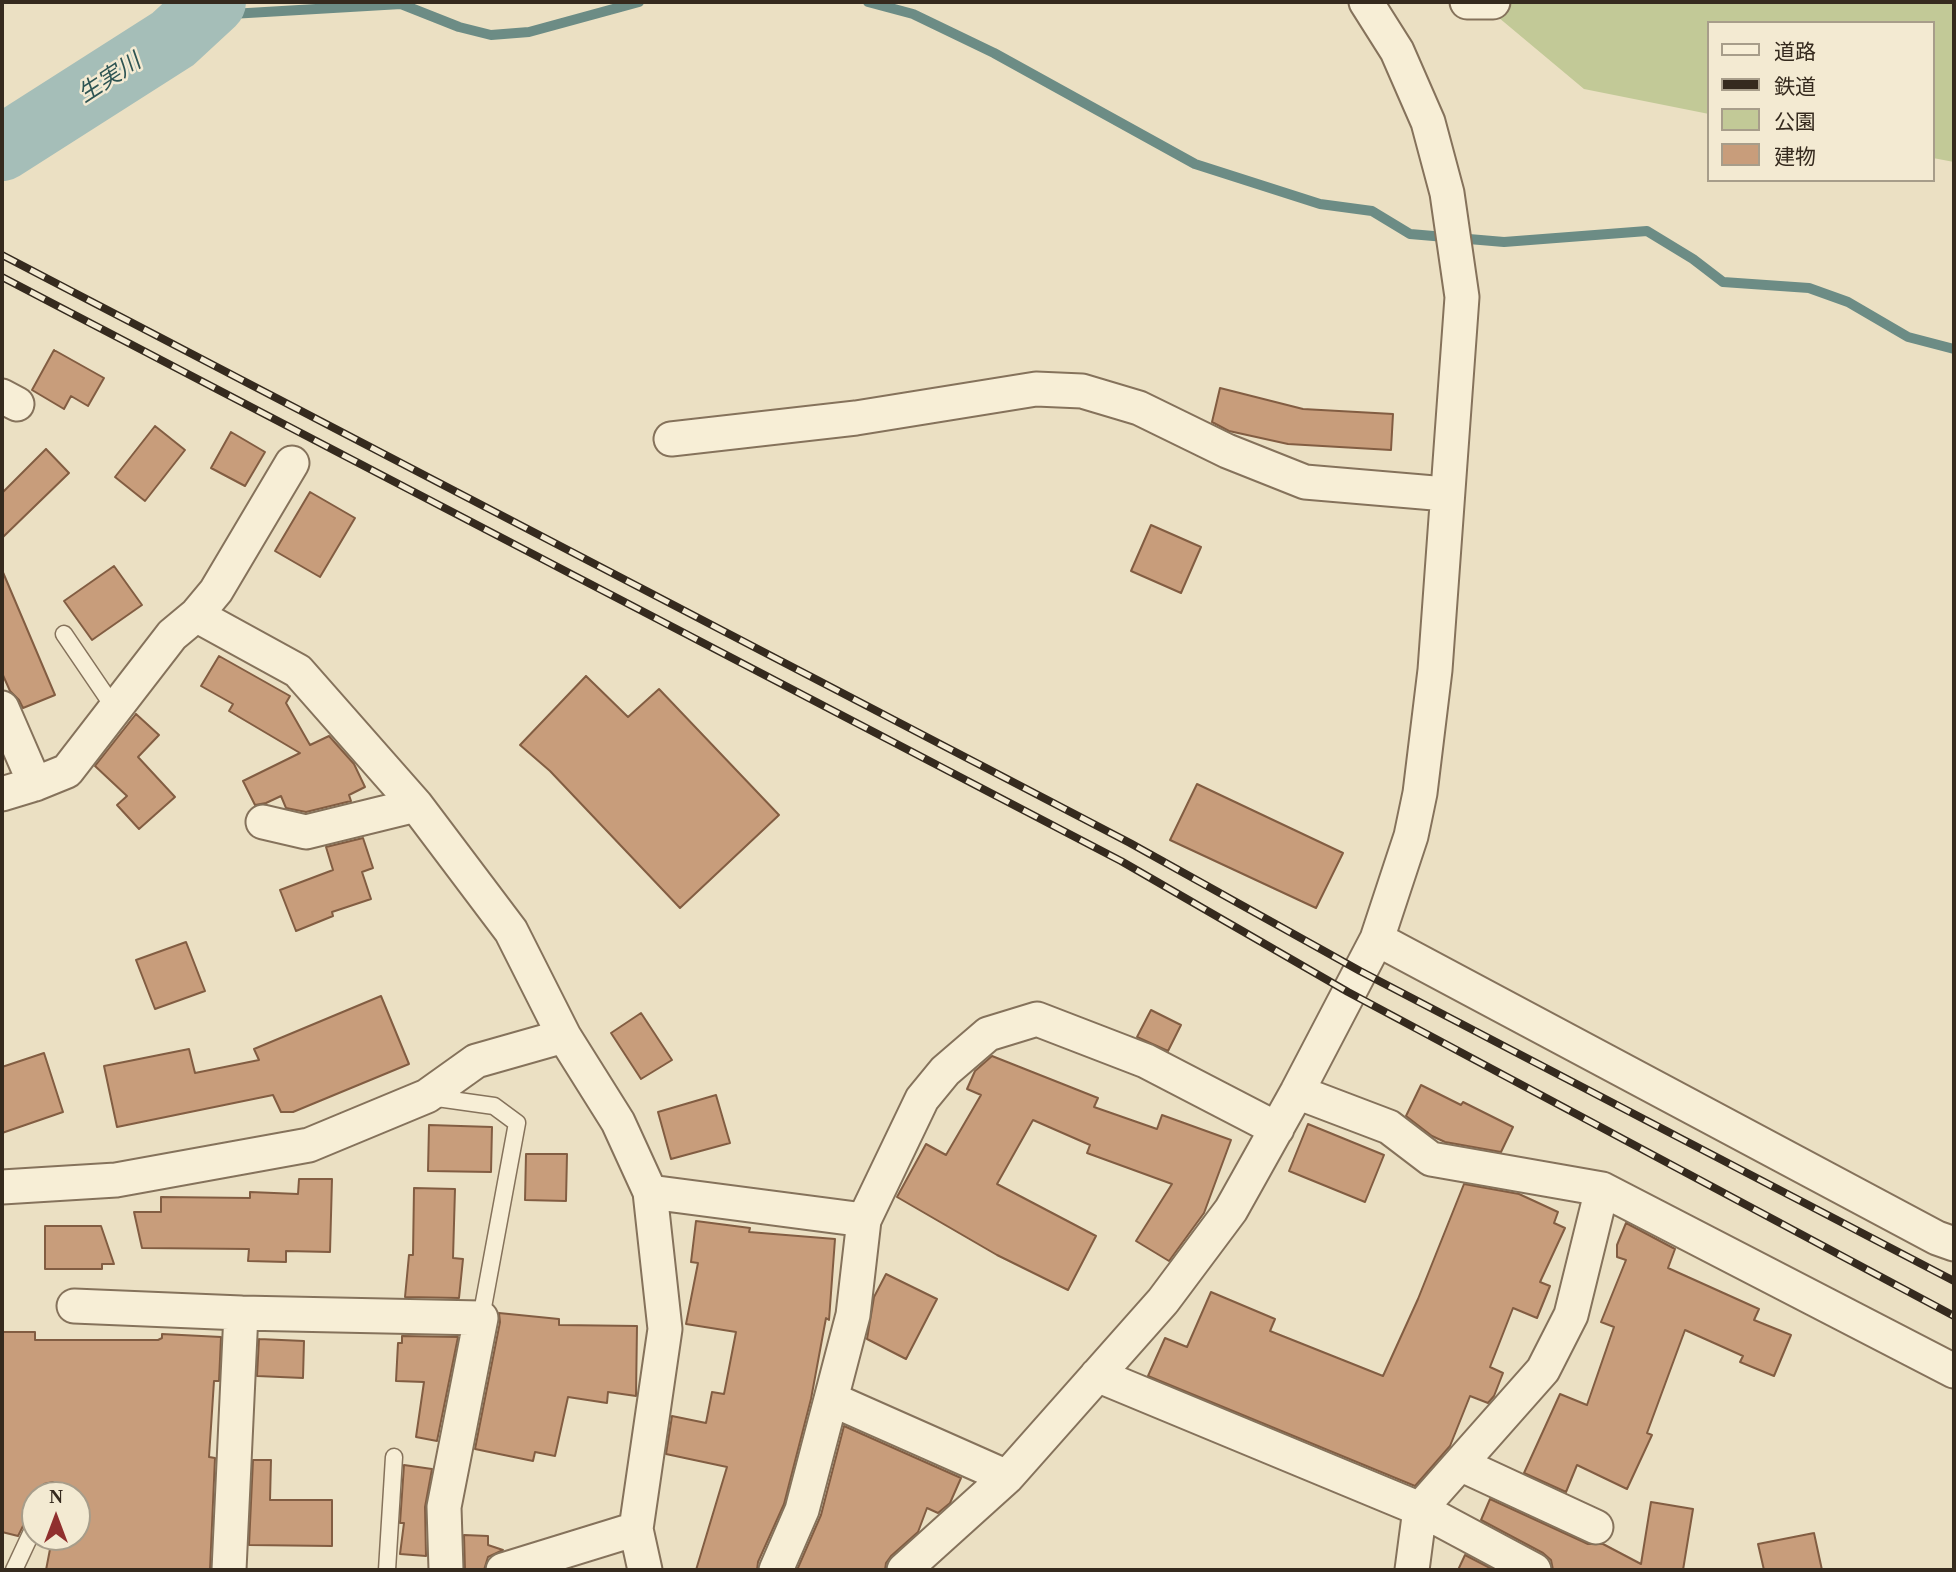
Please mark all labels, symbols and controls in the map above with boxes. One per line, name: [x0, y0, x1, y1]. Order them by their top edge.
legend: [1708, 21, 1935, 182]
text: 道路: [1774, 40, 1816, 64]
water label: 生実川: [74, 49, 146, 109]
text: 鉄道: [1774, 75, 1816, 99]
text: 公園: [1774, 110, 1816, 134]
text: 建物: [1774, 145, 1816, 169]
north arrow: [21, 1481, 91, 1551]
text: N: [49, 1486, 63, 1507]

